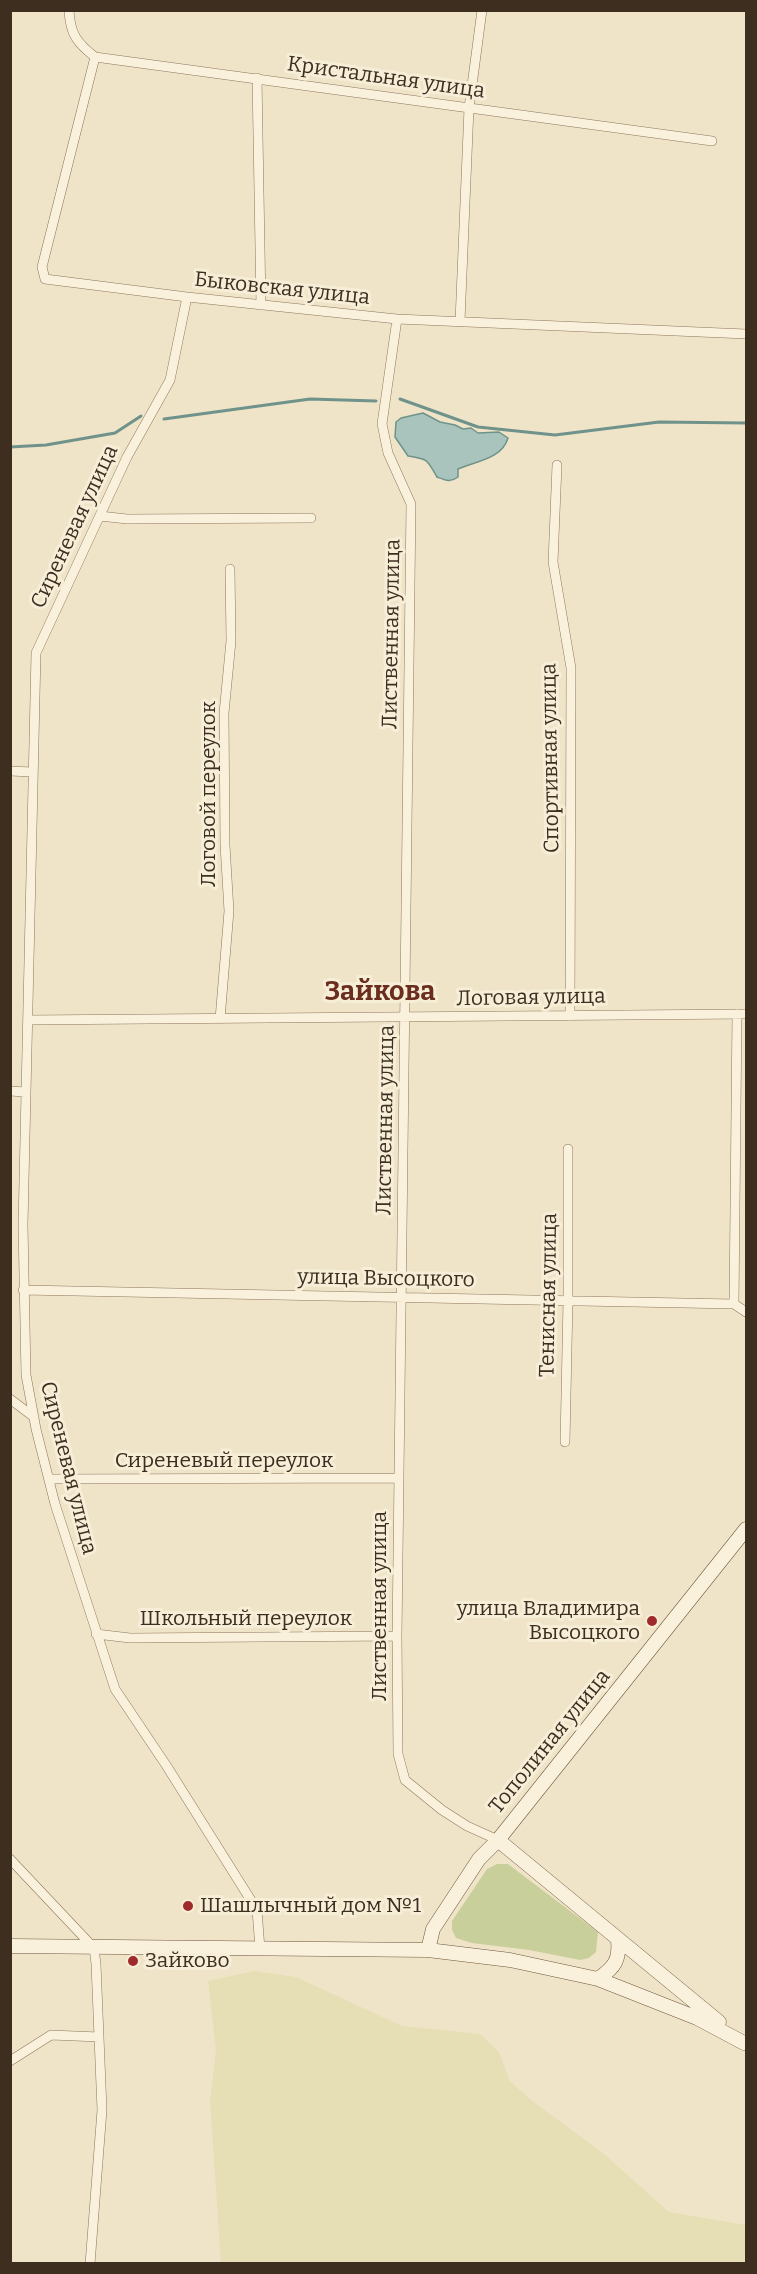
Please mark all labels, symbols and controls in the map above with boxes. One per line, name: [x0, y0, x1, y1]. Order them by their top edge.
street label: Кристальная улица: [285, 52, 487, 104]
street label: Быковская улица: [193, 267, 371, 311]
street label: Сиреневая улица: [26, 441, 124, 613]
street label: Лиственная улица: [378, 539, 406, 729]
street label: Спортивная улица: [537, 663, 565, 853]
street label: Логовой переулок: [196, 701, 222, 887]
district label: Зайкова: [325, 976, 435, 1008]
street label: Логовая улица: [456, 984, 606, 1012]
street label: Лиственная улица: [372, 1025, 400, 1215]
street label: Тенисная улица: [535, 1213, 563, 1377]
street label: улица Высоцкого: [297, 1265, 475, 1293]
street label: Сиреневая улица: [34, 1379, 102, 1557]
street label: Сиреневый переулок: [115, 1448, 333, 1474]
street label: Лиственная улица: [367, 1511, 393, 1701]
place label: улица Владимира Высоцкого: [457, 1596, 640, 1646]
street label: Школьный переулок: [140, 1606, 352, 1632]
marker: улица Владимира Высоцкого: [645, 1614, 659, 1628]
street label: Тополиная улица: [484, 1665, 616, 1819]
place label: Шашлычный дом №1: [200, 1893, 421, 1919]
marker: Шашлычный дом №1: [181, 1899, 195, 1913]
place label: Зайково: [145, 1948, 230, 1974]
marker: Зайково: [126, 1954, 140, 1968]

